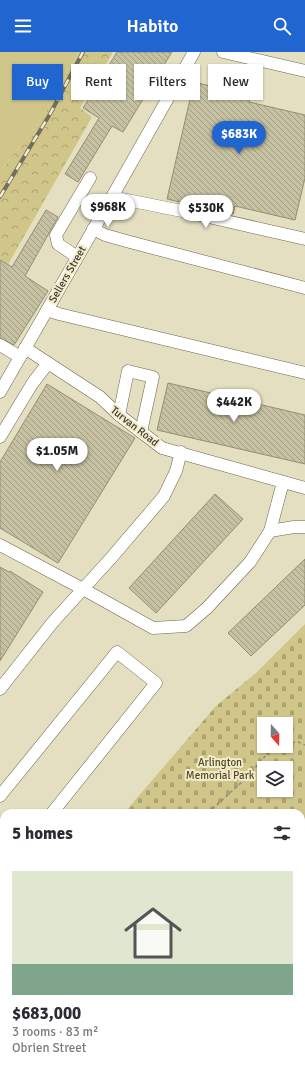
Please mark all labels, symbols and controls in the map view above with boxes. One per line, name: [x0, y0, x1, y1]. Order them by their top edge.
icon: menu: [12, 15, 34, 37]
text: Habito: [127, 15, 178, 37]
icon: search: [271, 15, 293, 37]
chip: Buy: [12, 64, 63, 100]
chip: Rent: [71, 64, 126, 100]
chip: Filters: [134, 64, 200, 100]
chip: New: [208, 64, 263, 100]
pin: $683K: [211, 121, 267, 155]
text: $683K: [221, 126, 257, 142]
pin: $968K: [80, 194, 136, 228]
pin: $530K: [178, 195, 234, 229]
text: $968K: [90, 199, 126, 215]
text: $530K: [188, 200, 224, 216]
street label: Sellers Street: [46, 243, 89, 305]
pin: $442K: [206, 389, 262, 423]
text: $442K: [216, 394, 252, 410]
street label: Turvan Road: [108, 404, 161, 449]
pin: $1.05M: [24, 438, 90, 472]
text: $1.05M: [36, 443, 78, 459]
north arrow: [257, 717, 293, 753]
map controls: [257, 717, 293, 797]
park label: Arlington Memorial Park: [186, 756, 255, 782]
button: layers: [257, 761, 293, 797]
icon: filters: [271, 822, 293, 844]
text: 5 homes: [12, 823, 73, 844]
icon: home: [117, 897, 189, 969]
text: $683,000: [12, 1003, 81, 1024]
text: 3 rooms · 83 m²: [12, 1024, 98, 1040]
text: Obrien Street: [12, 1040, 86, 1056]

